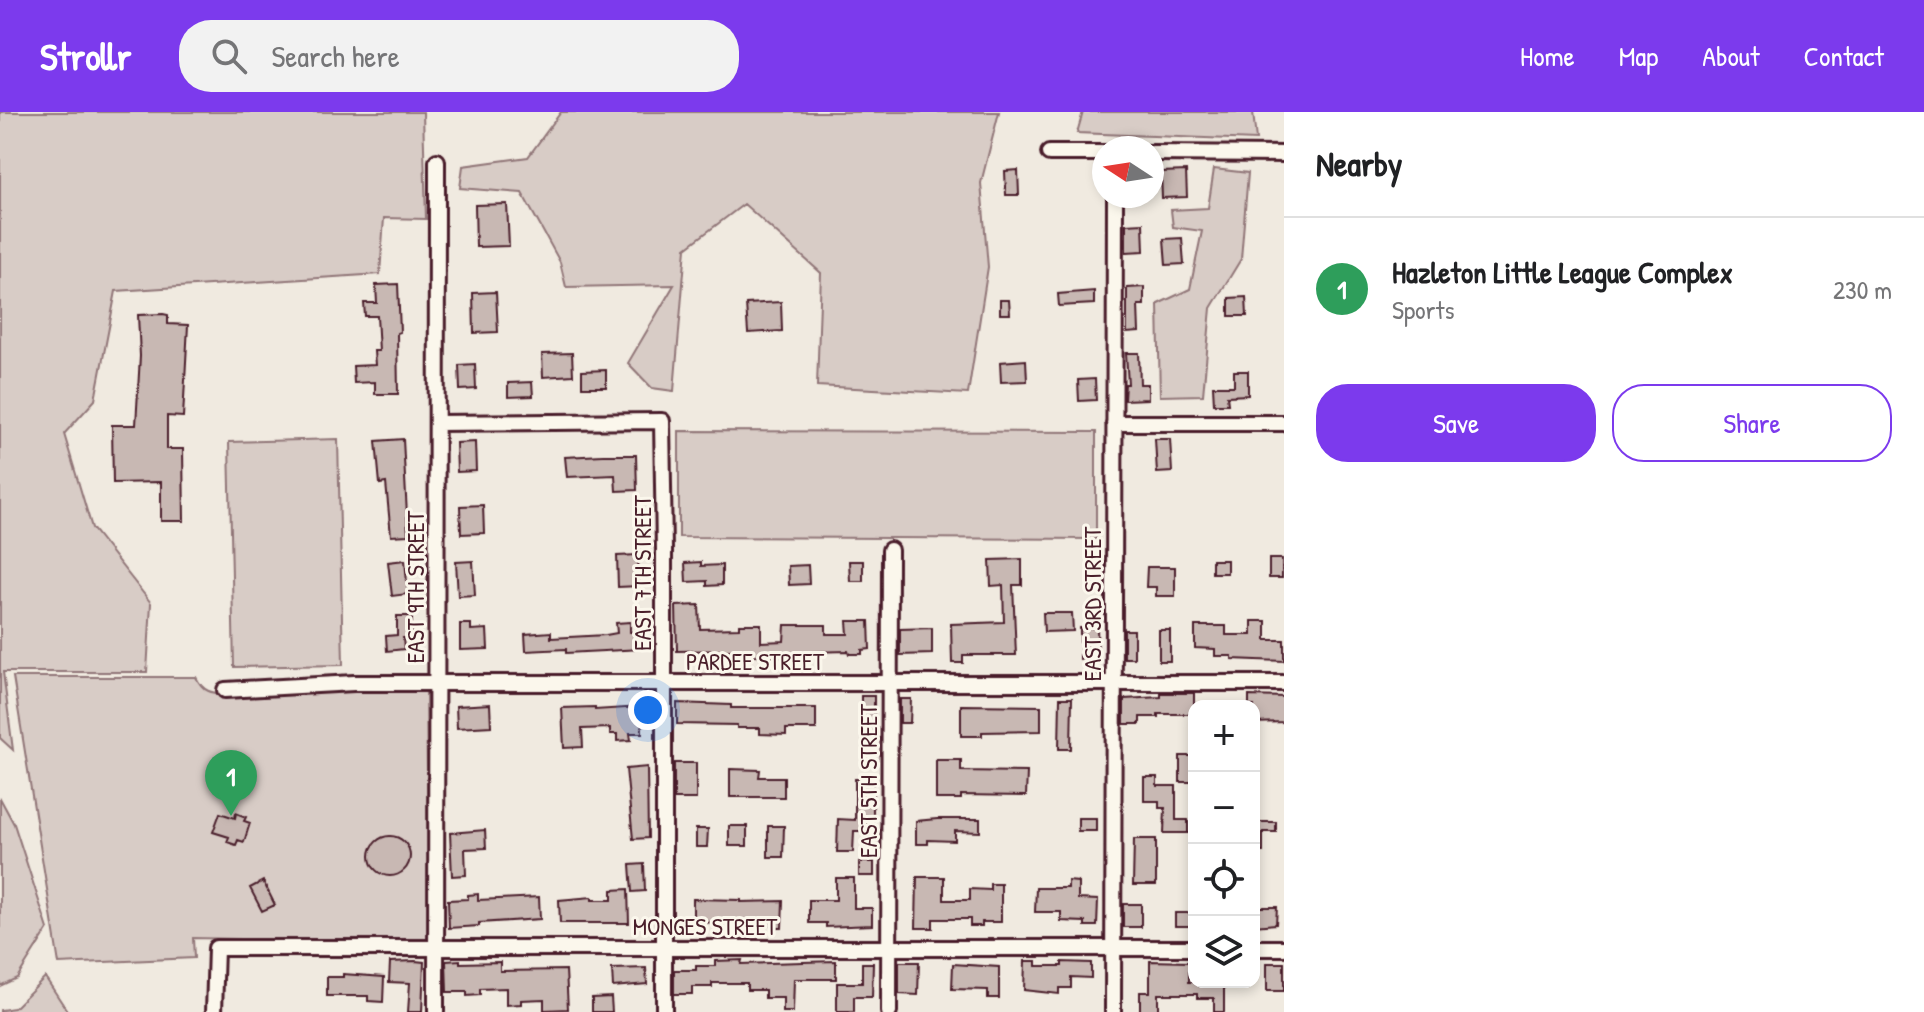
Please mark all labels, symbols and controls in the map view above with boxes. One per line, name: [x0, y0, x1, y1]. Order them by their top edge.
search box: [179, 20, 739, 92]
text: Strollr: [40, 30, 131, 82]
icon: search: [207, 34, 251, 78]
text: Search here: [271, 36, 400, 76]
text: Home: [1520, 37, 1575, 75]
text: Map: [1619, 37, 1658, 75]
text: About: [1702, 37, 1760, 75]
text: Contact: [1804, 37, 1884, 75]
north arrow: [1092, 136, 1164, 208]
text: Nearby: [1316, 141, 1402, 187]
text: Hazleton Little League Complex: [1392, 252, 1733, 292]
text: 1: [1337, 272, 1347, 307]
text: 230 m: [1833, 272, 1892, 307]
text: Sports: [1392, 292, 1455, 327]
button: Save: [1316, 384, 1596, 462]
button: Share: [1612, 384, 1892, 462]
street label: EAST 7TH STREET: [626, 494, 658, 651]
street label: EAST 9TH STREET: [399, 510, 431, 663]
street label: EAST 3RD STREET: [1076, 526, 1108, 681]
street label: PARDEE STREET: [686, 645, 825, 677]
your location: [628, 690, 668, 730]
map controls: [1188, 700, 1260, 988]
button: +: [1188, 700, 1260, 772]
street label: EAST 5TH STREET: [852, 703, 884, 858]
pin: 1: [205, 750, 257, 816]
button: −: [1188, 772, 1260, 844]
button: locate: [1188, 844, 1260, 916]
street label: MONGES STREET: [633, 910, 778, 942]
button: layers: [1188, 916, 1260, 988]

